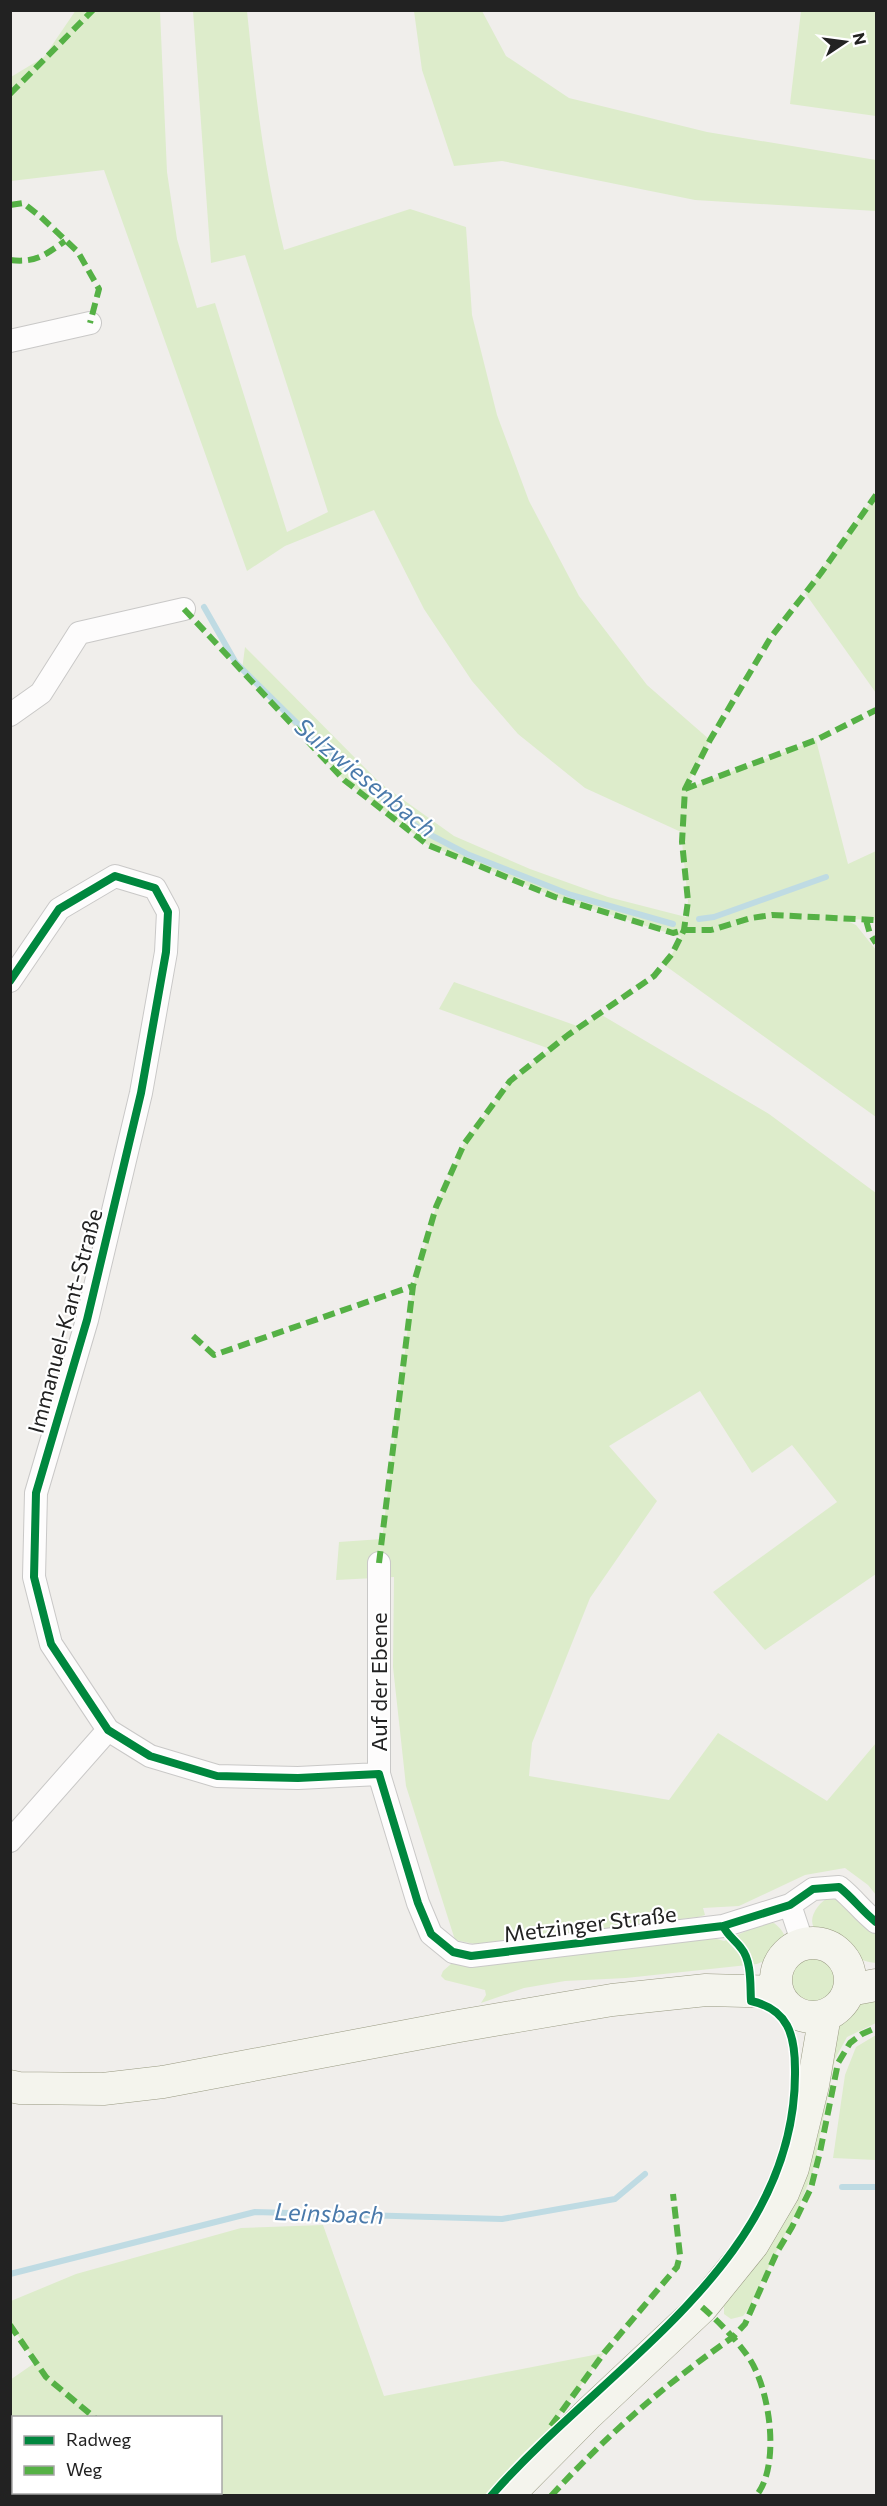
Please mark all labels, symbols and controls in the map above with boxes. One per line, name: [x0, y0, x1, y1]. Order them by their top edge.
north arrow: [815, 12, 875, 72]
text: N: [849, 31, 871, 46]
water label: Sulzwiesenbach: [289, 711, 442, 843]
street label: Immanuel-Kant-Straße: [22, 1206, 107, 1436]
street label: Auf der Ebene: [365, 1612, 392, 1752]
street label: Metzinger Straße: [502, 1900, 678, 1947]
water label: Leinsbach: [274, 2196, 384, 2229]
legend: [12, 2416, 222, 2494]
text: Radweg: [66, 2428, 131, 2450]
text: Weg: [66, 2458, 103, 2480]

